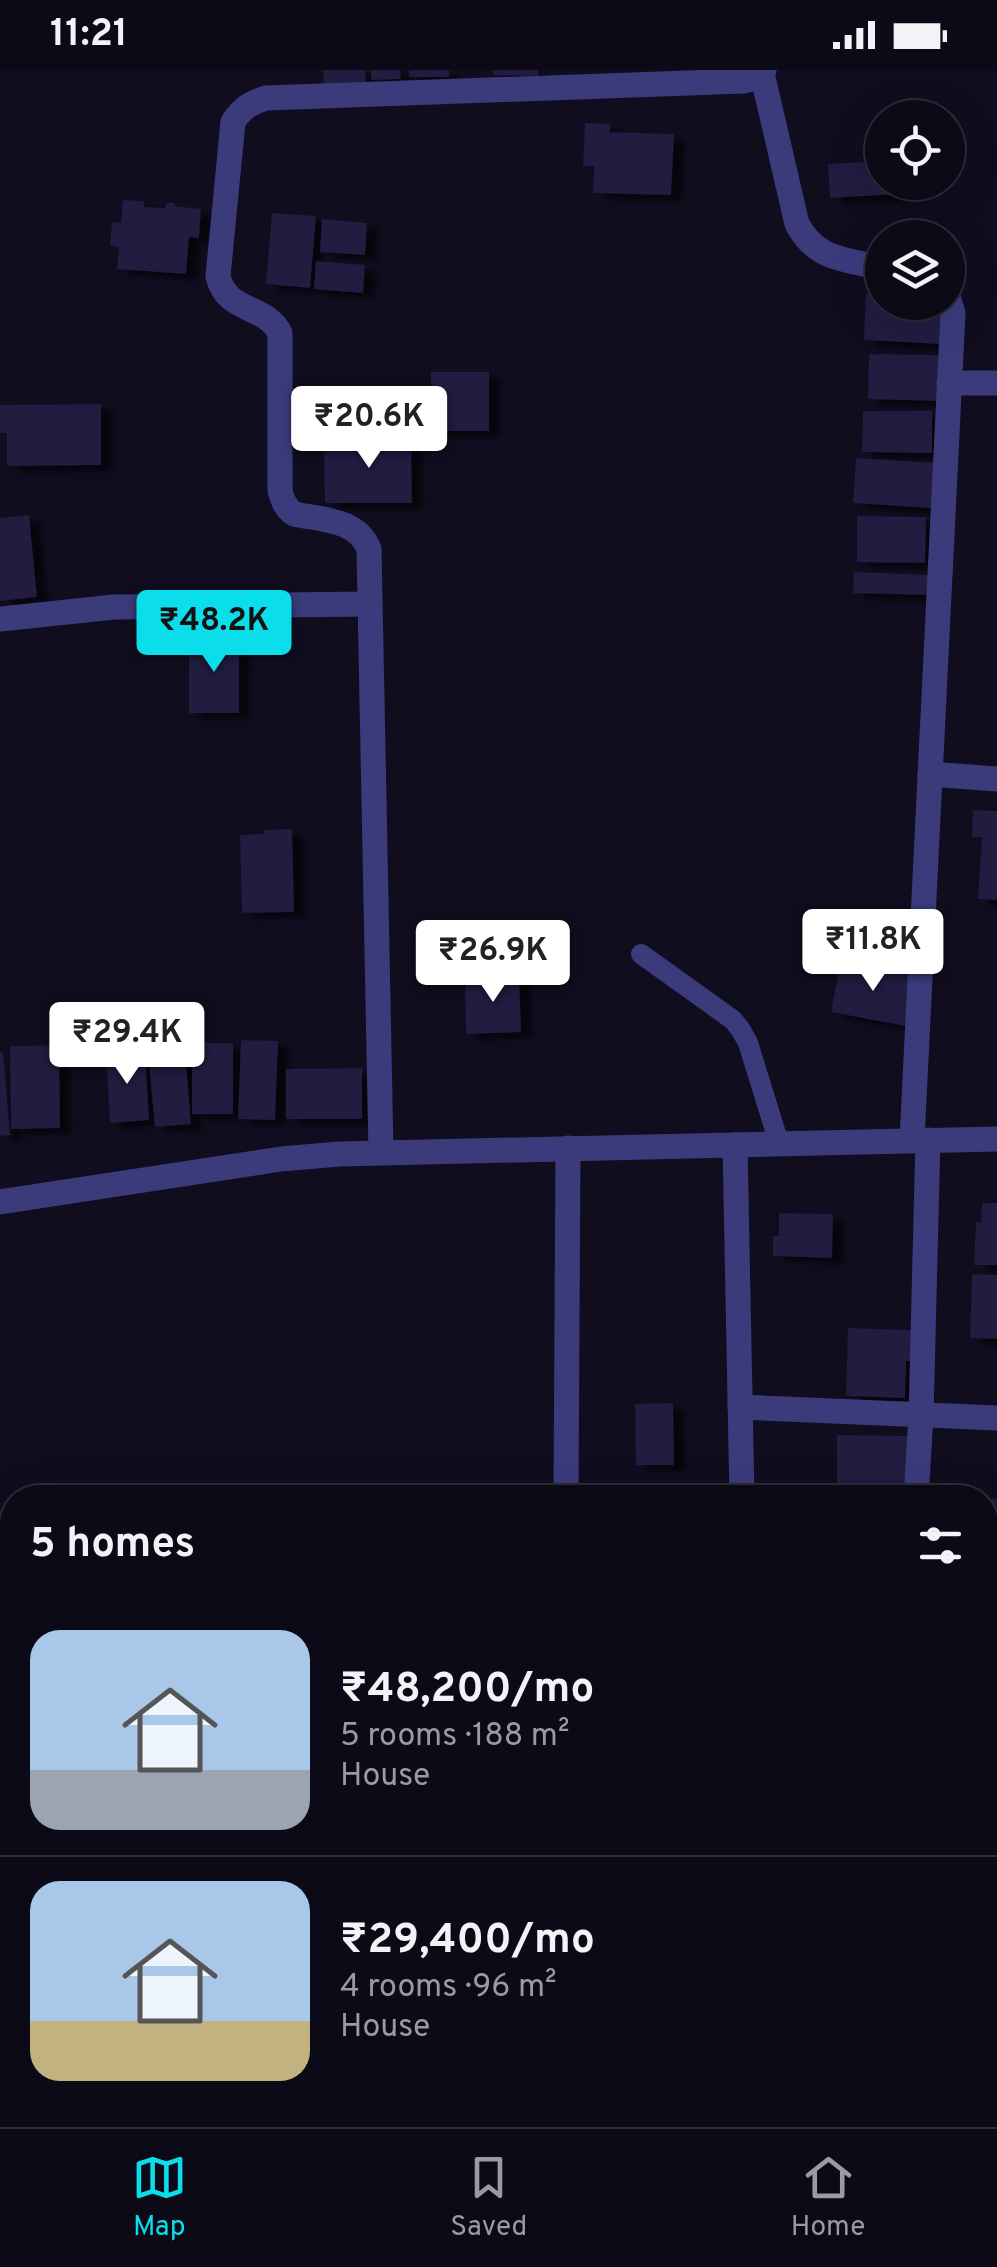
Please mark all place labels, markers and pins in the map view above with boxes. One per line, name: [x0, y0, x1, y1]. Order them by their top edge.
pin: ₹20.6K: [288, 386, 450, 471]
pin: ₹48.2K: [133, 590, 295, 675]
pin: ₹11.8K: [792, 909, 954, 994]
pin: ₹26.9K: [412, 920, 574, 1005]
pin: ₹29.4K: [46, 1002, 208, 1087]

